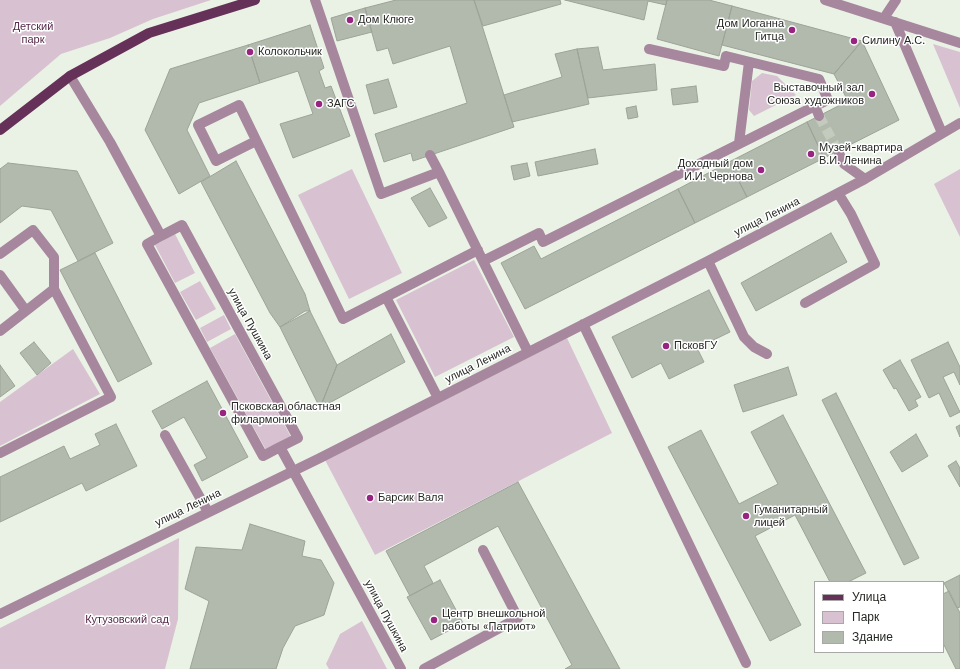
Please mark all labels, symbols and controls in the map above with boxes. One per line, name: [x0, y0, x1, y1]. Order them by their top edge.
place label: Дом Клюге: [358, 13, 414, 27]
marker: Дом Клюге: [345, 15, 355, 25]
place label: Дом Иоганна Гитца: [717, 17, 784, 43]
park label: Детский парк: [13, 20, 53, 46]
marker: Дом Иоганна Гитца: [787, 25, 797, 35]
place label: Силину А.С.: [862, 34, 925, 48]
marker: Силину А.С.: [849, 36, 859, 46]
place label: Колокольчик: [258, 45, 322, 59]
marker: Колокольчик: [245, 47, 255, 57]
place label: Выставочный зал Союза художников: [767, 81, 864, 107]
marker: Выставочный зал Союза художников: [867, 89, 877, 99]
place label: ЗАГС: [327, 97, 354, 111]
marker: ЗАГС: [314, 99, 324, 109]
place label: Музей-квартира В.И. Ленина: [819, 141, 903, 167]
marker: Музей-квартира В.И. Ленина: [806, 149, 816, 159]
place label: Доходный дом И.И. Чернова: [678, 157, 753, 183]
marker: Доходный дом И.И. Чернова: [756, 165, 766, 175]
street label: улица Ленина: [732, 195, 802, 239]
street label: улица Пушкина: [225, 286, 275, 362]
place label: ПсковГУ: [674, 339, 717, 353]
marker: ПсковГУ: [661, 341, 671, 351]
street label: улица Ленина: [443, 342, 513, 386]
place label: Псковская областная филармония: [231, 400, 341, 426]
marker: Псковская областная филармония: [218, 408, 228, 418]
street label: улица Ленина: [153, 486, 223, 530]
place label: Барсик Валя: [378, 491, 443, 505]
marker: Барсик Валя: [365, 493, 375, 503]
place label: Гуманитарный лицей: [754, 503, 828, 529]
marker: Гуманитарный лицей: [741, 511, 751, 521]
street label: улица Пушкина: [362, 578, 410, 654]
legend: [814, 581, 944, 653]
text: Улица: [852, 590, 886, 604]
place label: Центр внешкольной работы «Патриот»: [442, 607, 545, 633]
text: Парк: [852, 610, 879, 624]
park label: Кутузовский сад: [85, 613, 169, 627]
marker: Центр внешкольной работы «Патриот»: [429, 615, 439, 625]
text: Здание: [852, 630, 893, 644]

